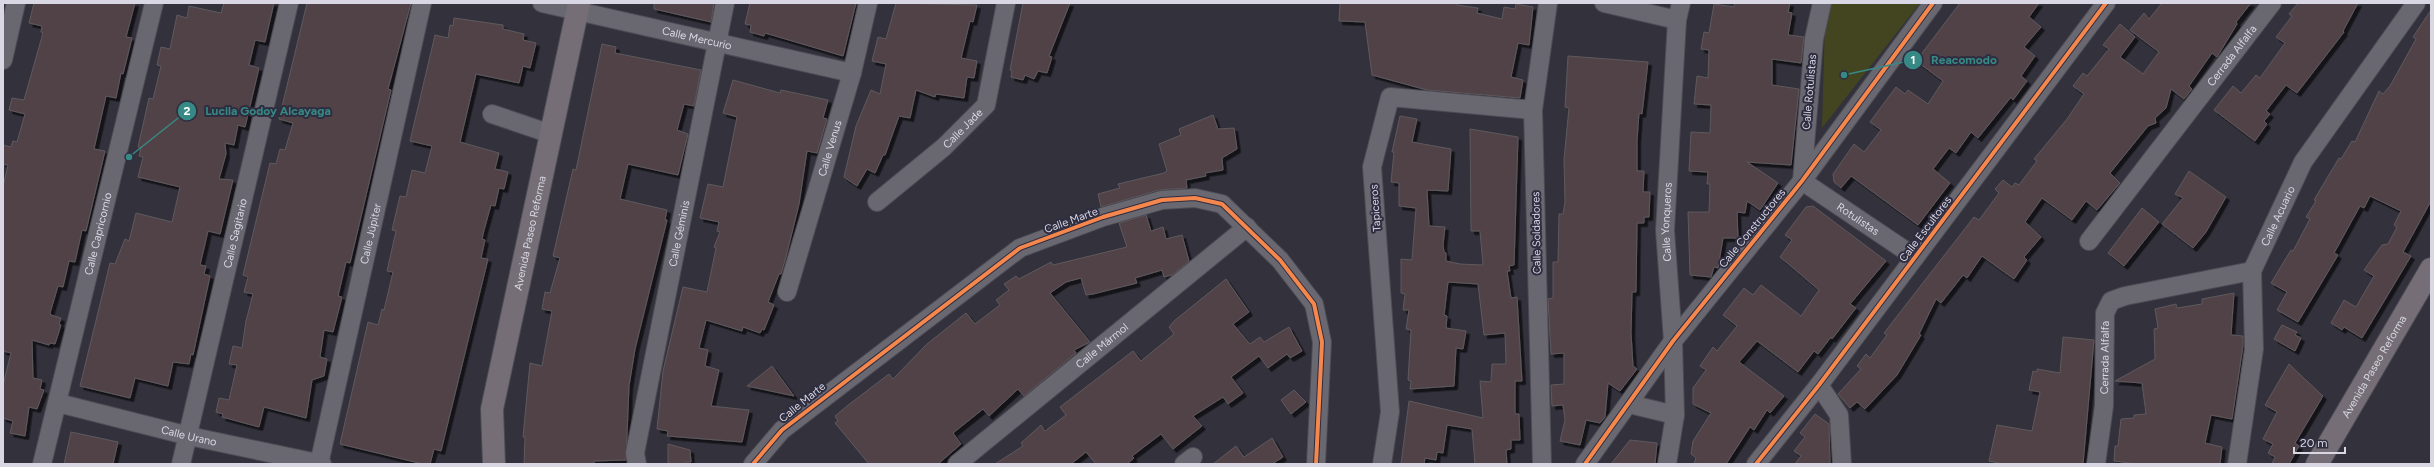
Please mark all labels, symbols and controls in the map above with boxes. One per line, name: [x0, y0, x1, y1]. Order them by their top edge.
street label: Cerrada Alfalfa: [2205, 23, 2260, 89]
street label: Calle Mercurio: [661, 24, 733, 53]
callout: Reacomodo: [1903, 48, 2005, 72]
text: 1: [1910, 53, 1916, 67]
text: Reacomodo: [1931, 53, 1997, 67]
street label: Calle Rotulistas: [1800, 54, 1819, 130]
callout: Lucila Godoy Alcayaga: [177, 99, 338, 123]
text: 2: [184, 104, 191, 118]
text: Lucila Godoy Alcayaga: [205, 104, 331, 118]
street label: Calle Jade: [940, 106, 986, 151]
street label: Calle Venus: [816, 119, 845, 178]
street label: Avenida Paseo Reforma: [512, 175, 549, 292]
street label: Calle Yonqueros: [1659, 182, 1675, 262]
street label: Tapiceros: [1367, 184, 1384, 232]
street label: Calle Acuario: [2259, 184, 2298, 248]
street label: Calle Constructores: [1716, 186, 1788, 270]
street label: Calle Capricornio: [82, 191, 115, 276]
street label: Calle Soldadores: [1529, 192, 1544, 274]
street label: Calle Escultores: [1897, 194, 1954, 265]
street label: Calle Sagitario: [221, 197, 250, 269]
street label: Calle Géminis: [666, 199, 692, 268]
street label: Rotulistas: [1834, 200, 1882, 238]
street label: Calle Júpiter: [358, 202, 384, 265]
street label: Calle Marte: [1043, 205, 1100, 236]
street label: Avenida Paseo Reforma: [2339, 313, 2410, 420]
street label: Calle Mármol: [1073, 321, 1131, 371]
street label: Cerrada Alfalfa: [2098, 321, 2112, 394]
street label: Calle Marte: [777, 380, 828, 425]
street label: Calle Urano: [160, 423, 218, 449]
scale bar: [2294, 429, 2345, 455]
text: 20 m: [2300, 436, 2328, 450]

